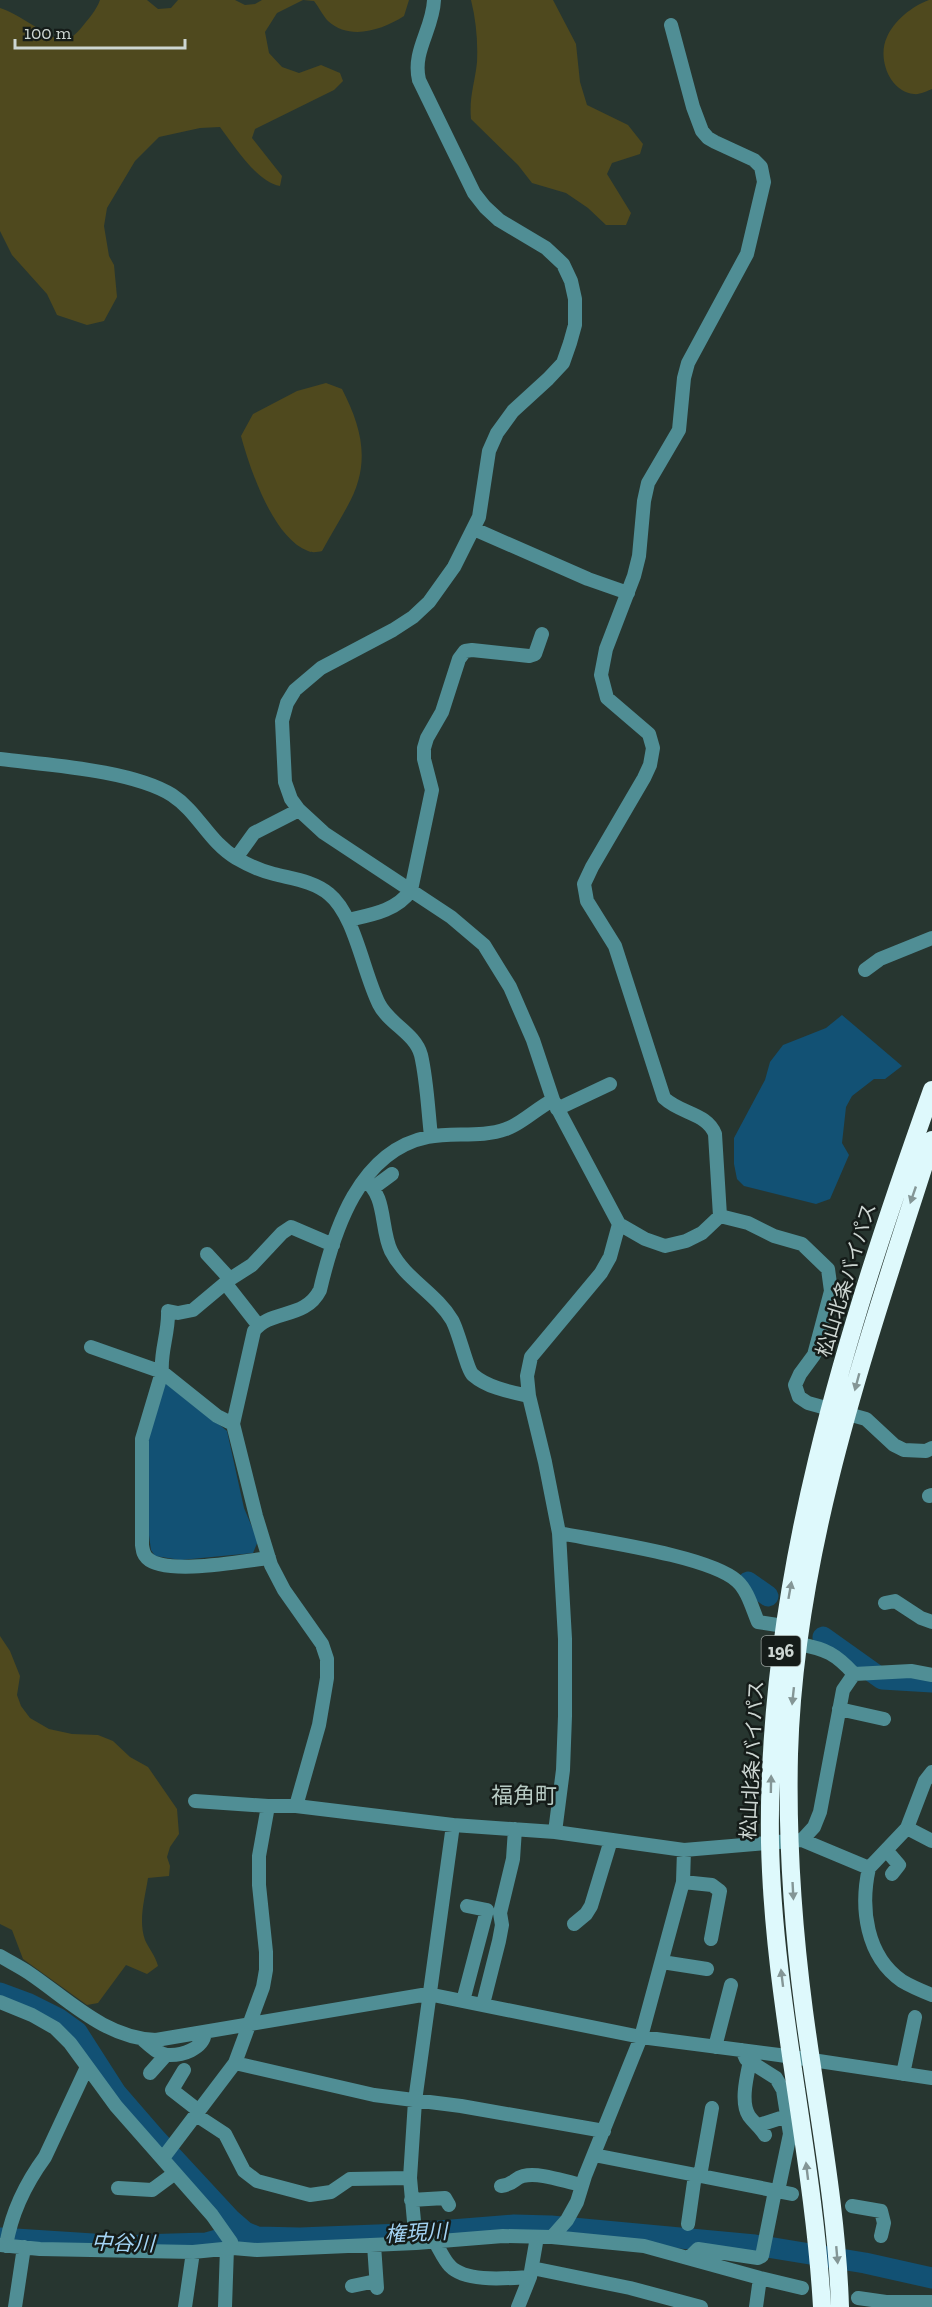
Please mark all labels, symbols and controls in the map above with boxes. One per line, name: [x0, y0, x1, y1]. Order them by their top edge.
scale bar: [15, 12, 184, 50]
text: 100 m: [24, 22, 72, 44]
one-way arrow: [908, 1186, 918, 1204]
street label: 松山北条バイパス: [811, 1200, 881, 1360]
one-way arrow: [852, 1373, 861, 1391]
one-way arrow: [786, 1580, 795, 1599]
road number: 196: [762, 1636, 800, 1666]
street label: 松山北条バイパス: [736, 1680, 768, 1840]
one-way arrow: [788, 1686, 798, 1705]
one-way arrow: [766, 1774, 776, 1793]
district label: 福角町: [491, 1782, 557, 1809]
one-way arrow: [789, 1881, 798, 1900]
one-way arrow: [777, 1969, 786, 1988]
one-way arrow: [803, 2162, 812, 2181]
water label: 権現川: [384, 2218, 450, 2247]
water label: 中谷川: [91, 2229, 157, 2256]
one-way arrow: [832, 2246, 842, 2265]

